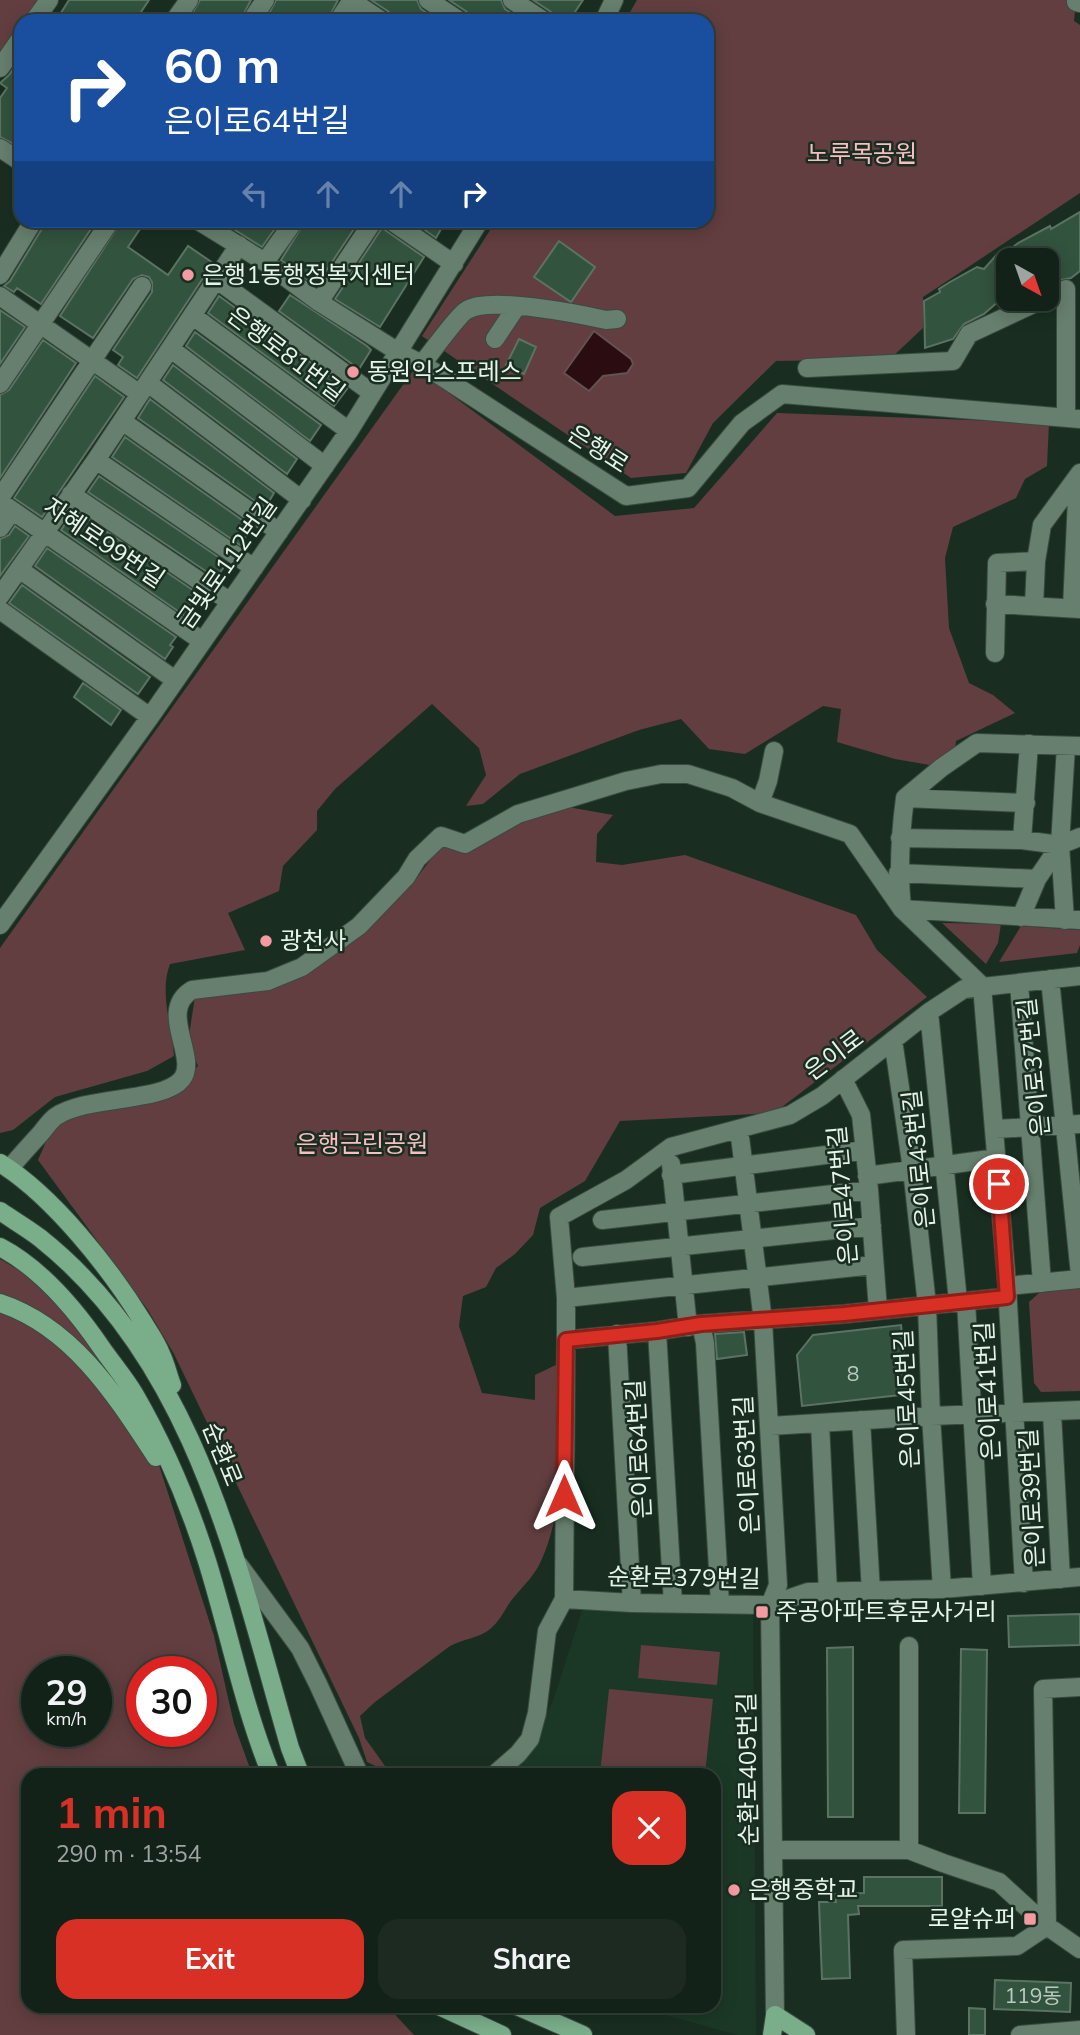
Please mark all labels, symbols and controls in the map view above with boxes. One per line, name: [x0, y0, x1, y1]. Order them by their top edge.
text: 60 m: [164, 34, 280, 95]
icon: right: [49, 42, 140, 133]
text: 은이로64번길: [164, 100, 350, 140]
park label: 노루목공원: [807, 138, 917, 168]
icon: left: [236, 175, 274, 213]
icon: ahead: [309, 175, 347, 213]
icon: ahead: [382, 175, 420, 213]
icon: right: [455, 175, 493, 213]
north arrow: [996, 248, 1059, 312]
map controls: [996, 248, 1059, 311]
place label: 은행1동행정복지센터: [202, 259, 415, 289]
marker: 은행1동행정복지센터: [180, 267, 196, 283]
street label: 은행로81번길: [222, 299, 351, 407]
place label: 동원익스프레스: [367, 356, 522, 386]
marker: 동원익스프레스: [345, 364, 361, 380]
street label: 은행로: [563, 418, 634, 479]
street label: 자혜로99번길: [38, 491, 171, 594]
street label: 금빛로112번길: [170, 491, 283, 634]
place label: 광천사: [280, 925, 346, 955]
marker: 광천사: [258, 933, 274, 949]
street label: 은이로37번길: [1011, 996, 1055, 1138]
street label: 은이로: [798, 1022, 869, 1086]
street label: 은이로43번길: [896, 1088, 940, 1230]
street label: 은이로47번길: [821, 1124, 863, 1266]
park label: 은행근린공원: [296, 1128, 428, 1158]
pin: [969, 1154, 1029, 1214]
icon: arrive: [980, 1165, 1018, 1203]
street label: 은이로41번길: [968, 1321, 1006, 1461]
street label: 은이로45번길: [887, 1329, 925, 1469]
house number: 8: [847, 1360, 859, 1386]
street label: 은이로64번길: [619, 1379, 657, 1519]
street label: 은이로63번길: [727, 1395, 765, 1535]
street label: 순환로: [197, 1417, 249, 1490]
street label: 은이로39번길: [1012, 1428, 1050, 1568]
position arrow: [527, 1459, 601, 1533]
street label: 순환로379번길: [607, 1561, 761, 1593]
place label: 주공아파트후문사거리: [776, 1596, 997, 1626]
marker: 주공아파트후문사거리: [754, 1604, 770, 1620]
speed limit sign: 30: [126, 1656, 217, 1747]
text: 29: [45, 1670, 88, 1714]
street label: 순환로405번길: [731, 1692, 763, 1846]
text: km/h: [46, 1707, 87, 1730]
text: 1 min: [56, 1786, 167, 1839]
button: close: [612, 1791, 686, 1865]
text: 290 m · 13:54: [56, 1839, 201, 1868]
place label: 은행중학교: [748, 1874, 858, 1904]
marker: 은행중학교: [726, 1882, 742, 1898]
place label: 로얄슈퍼: [928, 1903, 1016, 1933]
marker: 로얄슈퍼: [1022, 1911, 1038, 1927]
button: Exit: [56, 1919, 364, 1999]
button: Share: [378, 1919, 686, 1999]
house number: 119동: [1004, 1982, 1062, 2008]

